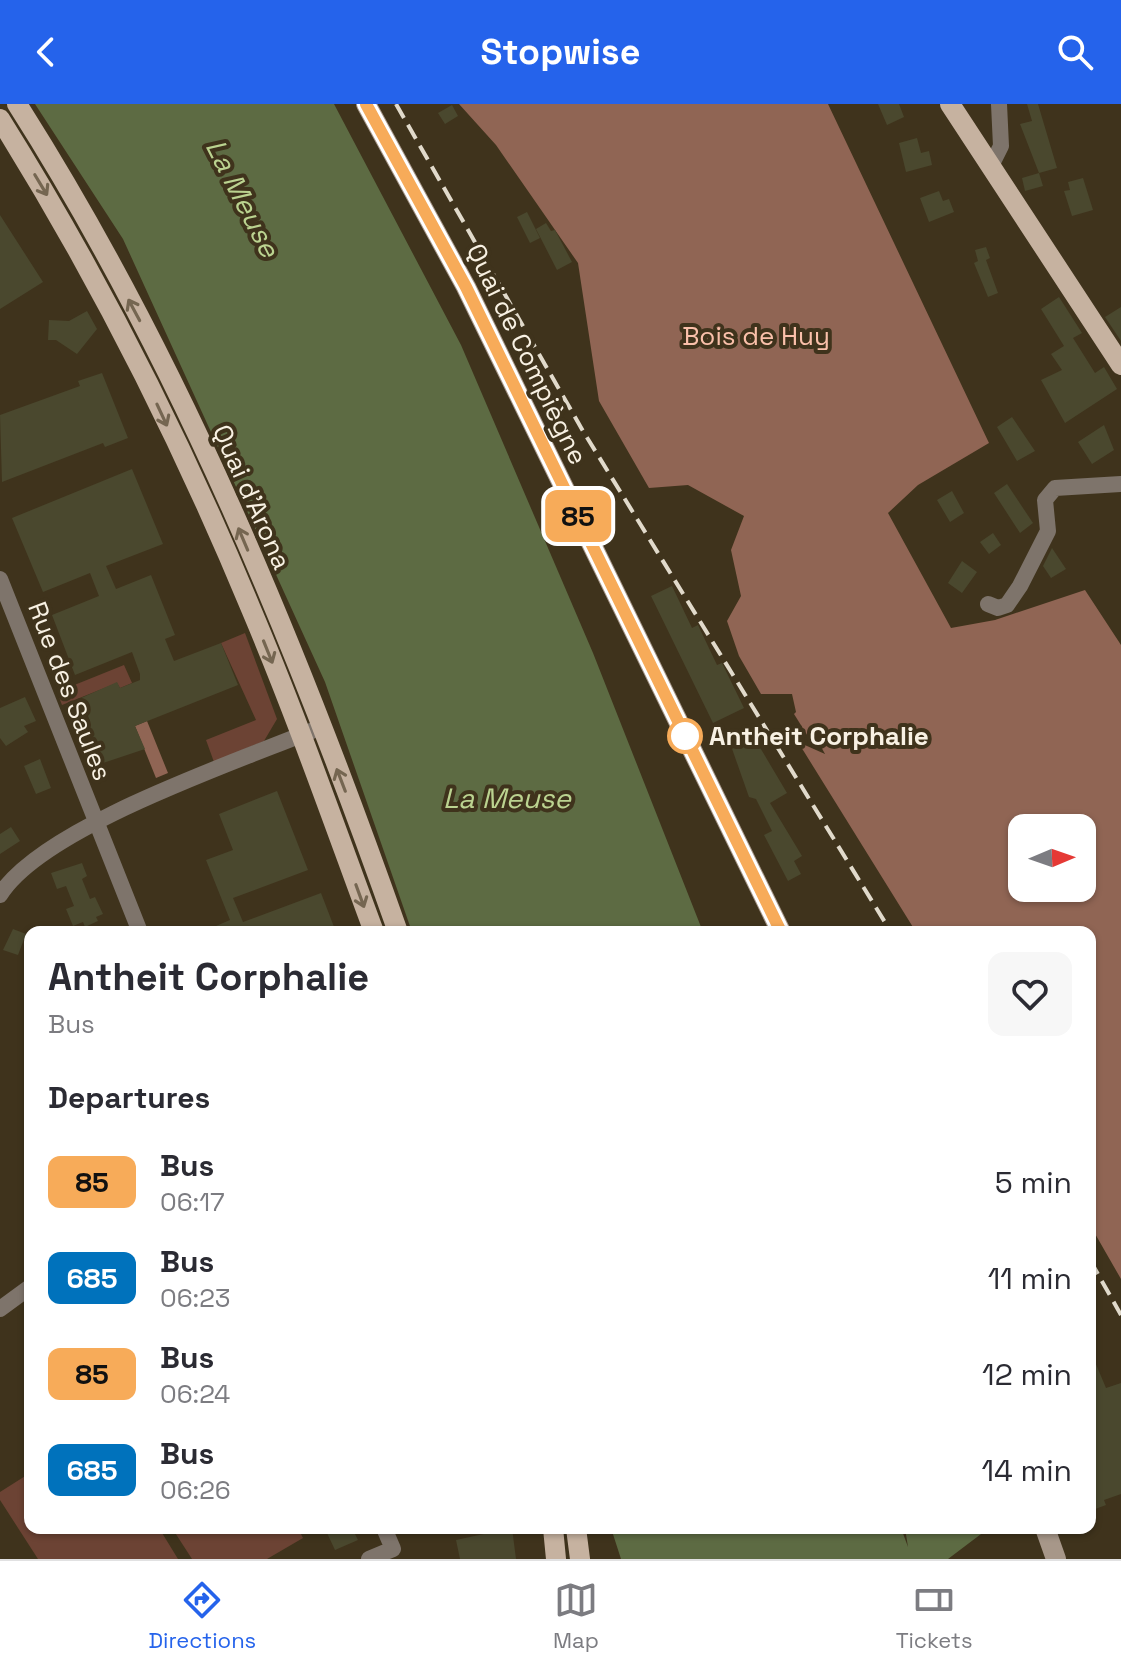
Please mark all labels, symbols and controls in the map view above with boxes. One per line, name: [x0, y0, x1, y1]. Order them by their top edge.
text: Stopwise: [481, 29, 640, 75]
icon: back: [24, 30, 68, 74]
icon: search: [1053, 30, 1097, 74]
water label: La Meuse: [198, 133, 289, 264]
one-way arrow: [33, 173, 49, 196]
street label: Quai de Compiègne: [459, 238, 595, 470]
one-way arrow: [126, 299, 142, 323]
park label: Bois de Huy: [682, 319, 830, 353]
one-way arrow: [156, 402, 171, 427]
street label: Quai d'Arona: [205, 419, 299, 575]
line badge: 85: [542, 490, 614, 542]
text: 85: [561, 498, 595, 534]
one-way arrow: [235, 528, 250, 552]
street label: Rue des Saules: [20, 597, 120, 785]
one-way arrow: [262, 639, 277, 664]
marker: Antheit Corphalie: [668, 719, 702, 753]
place label: Antheit Corphalie: [709, 719, 929, 753]
one-way arrow: [333, 768, 347, 793]
water label: La Meuse: [443, 780, 572, 816]
north arrow: [1008, 814, 1096, 902]
map controls: [1008, 814, 1096, 902]
one-way arrow: [354, 883, 368, 907]
button: heart: [988, 952, 1072, 1036]
text: Antheit Corphalie: [48, 953, 369, 1001]
text: Bus: [48, 1007, 95, 1041]
text: Departures: [48, 1078, 210, 1117]
text: Bus: [160, 1146, 214, 1185]
text: 5 min: [995, 1163, 1072, 1202]
text: 85: [75, 1164, 109, 1200]
text: 06:17: [160, 1185, 225, 1219]
text: Bus: [160, 1242, 214, 1281]
text: 11 min: [988, 1259, 1072, 1298]
text: 685: [67, 1260, 117, 1296]
text: 06:23: [160, 1281, 230, 1315]
text: Bus: [160, 1338, 214, 1377]
text: 12 min: [982, 1355, 1072, 1394]
text: 85: [75, 1356, 109, 1392]
text: 06:24: [160, 1377, 230, 1411]
text: Bus: [160, 1434, 214, 1473]
text: 14 min: [981, 1451, 1072, 1490]
text: 685: [67, 1452, 117, 1488]
text: 06:26: [160, 1473, 231, 1507]
tab: Directions: [148, 1578, 256, 1654]
tab: Map: [553, 1578, 599, 1654]
tab: Tickets: [896, 1578, 973, 1654]

